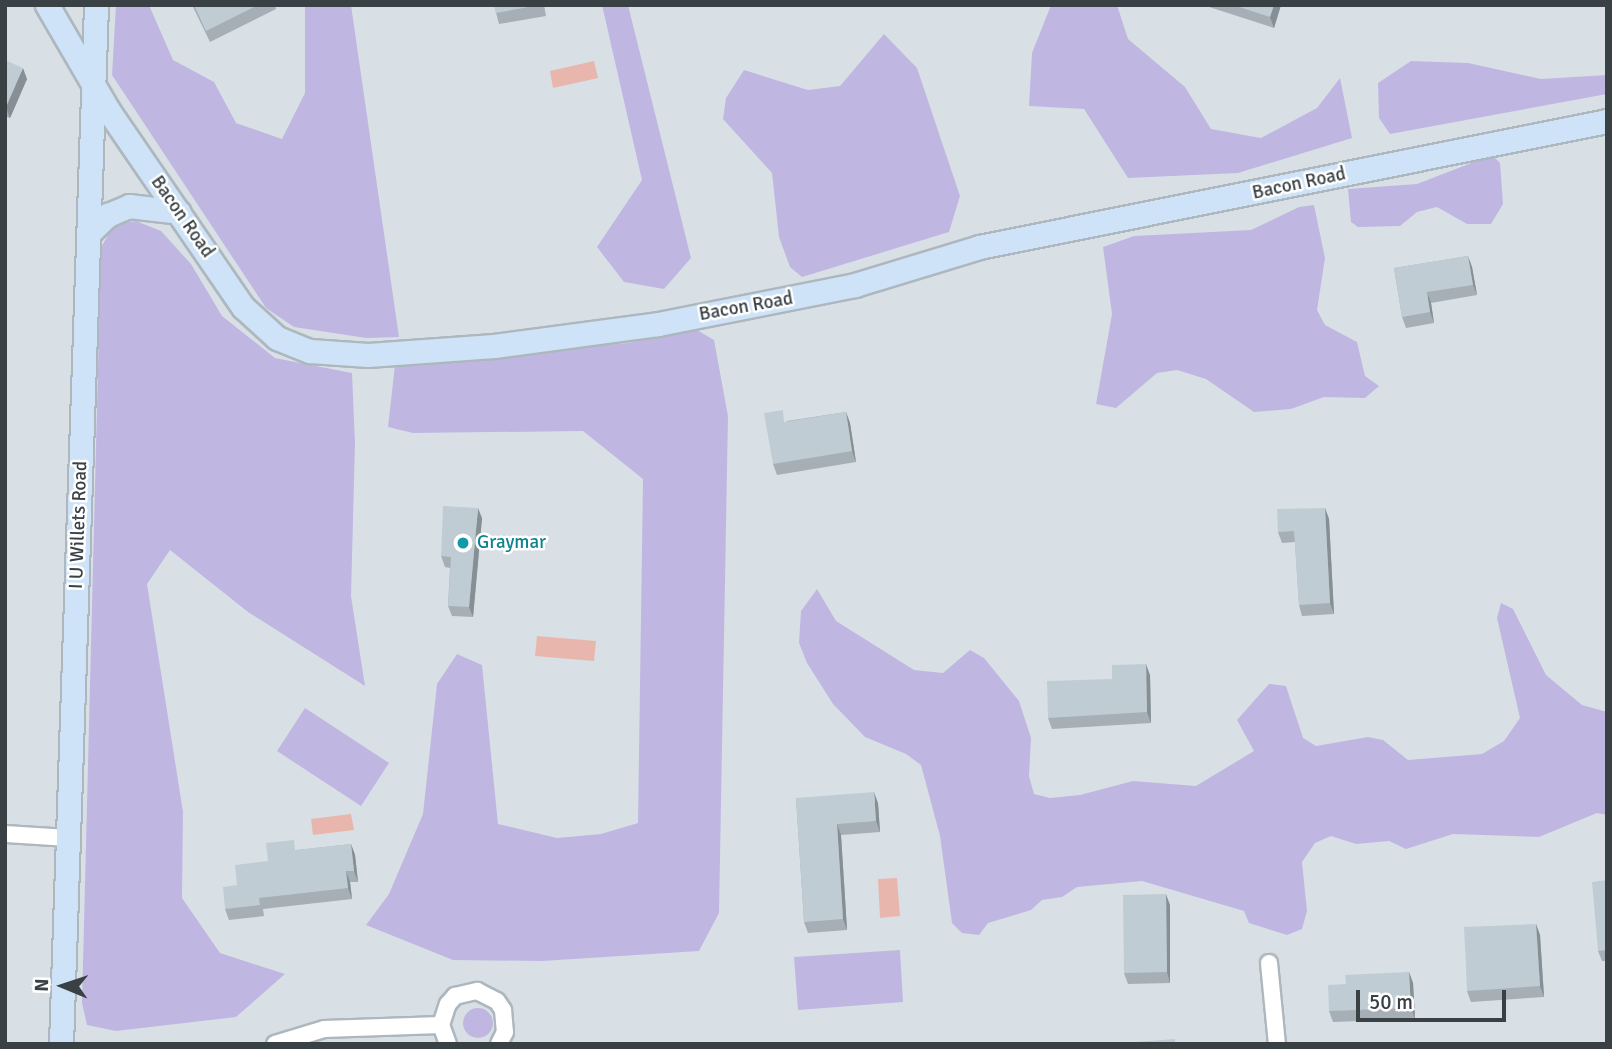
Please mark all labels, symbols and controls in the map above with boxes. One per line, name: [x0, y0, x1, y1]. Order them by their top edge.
street label: Bacon Road: [1250, 163, 1348, 205]
street label: Bacon Road: [145, 172, 219, 262]
street label: Bacon Road: [697, 288, 795, 326]
street label: I U Willets Road: [65, 461, 93, 589]
place label: Graymar: [477, 532, 546, 554]
marker: Graymar: [455, 535, 471, 551]
north arrow: [28, 951, 98, 1021]
scale bar: [1360, 976, 1510, 1020]
text: N: [30, 978, 54, 992]
text: 50 m: [1369, 989, 1413, 1015]

